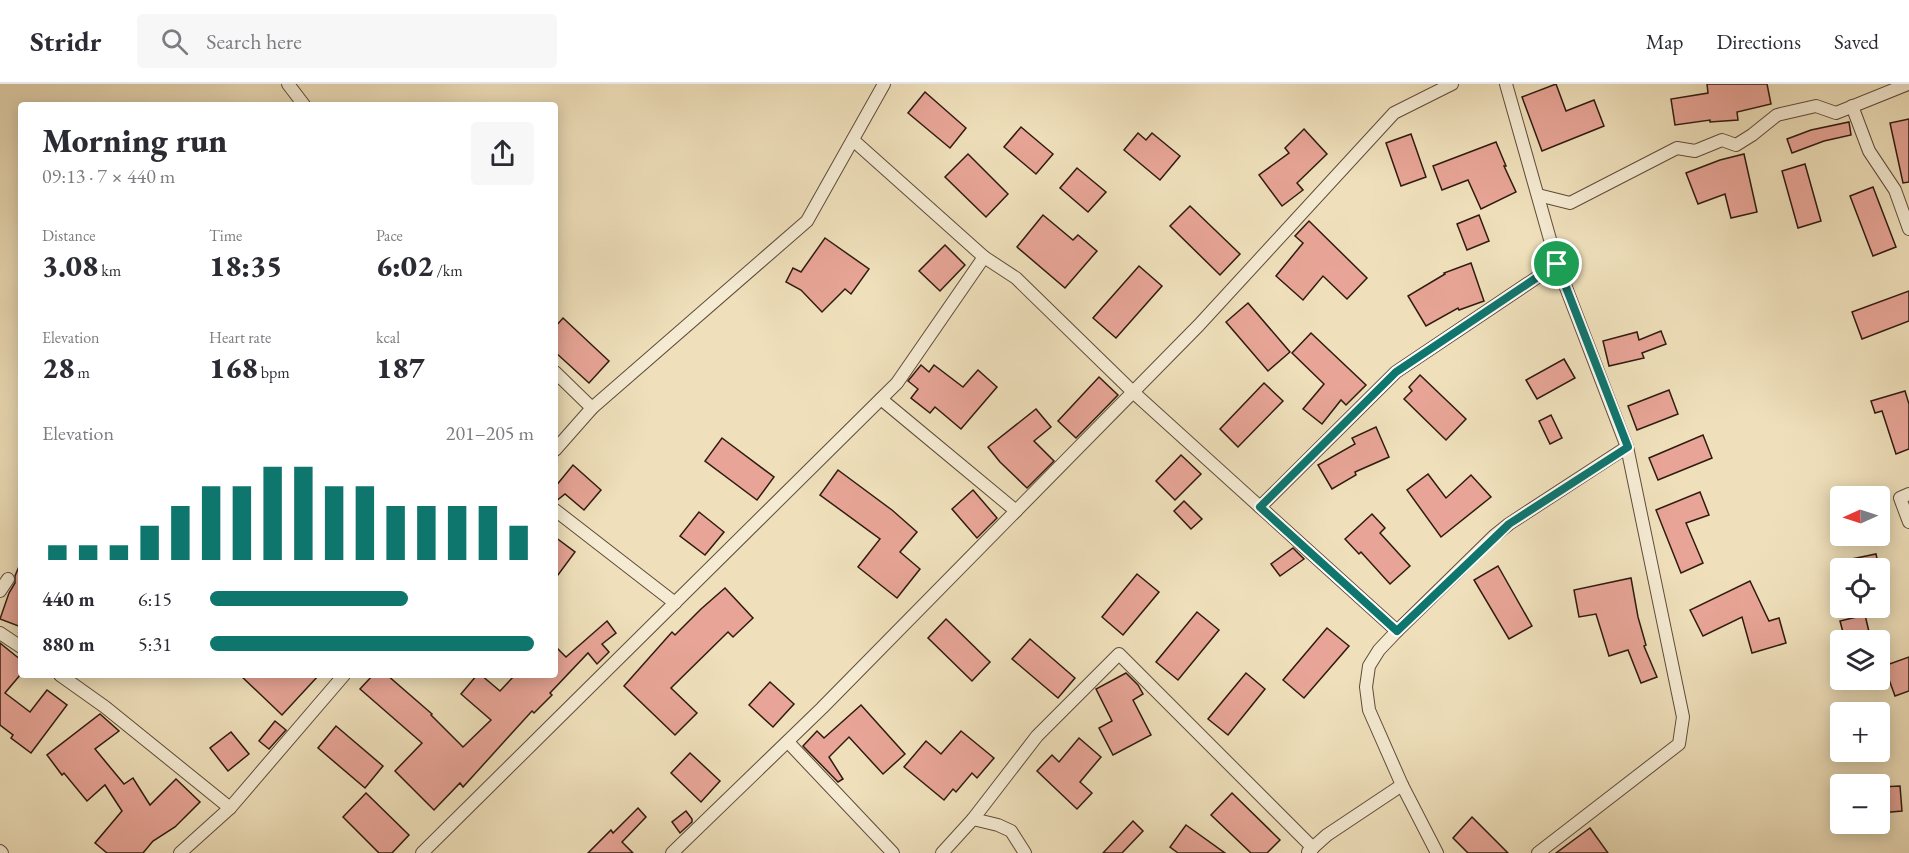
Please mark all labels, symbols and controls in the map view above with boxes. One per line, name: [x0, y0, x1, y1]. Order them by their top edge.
search box: [137, 14, 557, 68]
text: Stridr: [30, 23, 101, 59]
icon: search: [158, 25, 191, 58]
text: Search here: [206, 27, 302, 56]
text: Map: [1646, 28, 1683, 55]
text: Directions: [1716, 28, 1801, 55]
text: Saved: [1834, 28, 1879, 55]
text: Morning run: [42, 119, 227, 162]
button: share: [471, 122, 534, 185]
text: 09:13 · 7 × 440 m: [42, 163, 175, 189]
text: Distance: [42, 225, 95, 246]
text: Time: [209, 225, 242, 246]
text: Pace: [376, 225, 403, 246]
pin: [1531, 238, 1582, 289]
text: 3.08: [42, 246, 98, 285]
text: 18:35: [209, 246, 282, 285]
text: 6:02: [376, 246, 433, 285]
icon: arrive: [1540, 247, 1573, 280]
text: km: [98, 260, 121, 281]
text: /km: [433, 260, 463, 281]
text: Elevation: [42, 327, 100, 348]
text: Heart rate: [209, 327, 271, 348]
text: kcal: [376, 327, 400, 348]
text: 28: [42, 348, 74, 387]
text: 168: [209, 348, 258, 387]
text: 187: [376, 348, 425, 387]
text: m: [74, 362, 90, 383]
text: bpm: [258, 362, 290, 383]
text: Elevation: [42, 420, 114, 446]
text: 201–205 m: [446, 420, 534, 446]
north arrow: [1830, 486, 1890, 546]
map controls: [1830, 486, 1890, 834]
button: locate: [1830, 558, 1890, 618]
text: 440 m: [42, 586, 95, 612]
text: 6:15: [138, 586, 172, 612]
button: layers: [1830, 630, 1890, 690]
text: 880 m: [42, 631, 95, 657]
text: 5:31: [138, 631, 172, 657]
button: +: [1830, 702, 1890, 762]
button: −: [1830, 774, 1890, 834]

